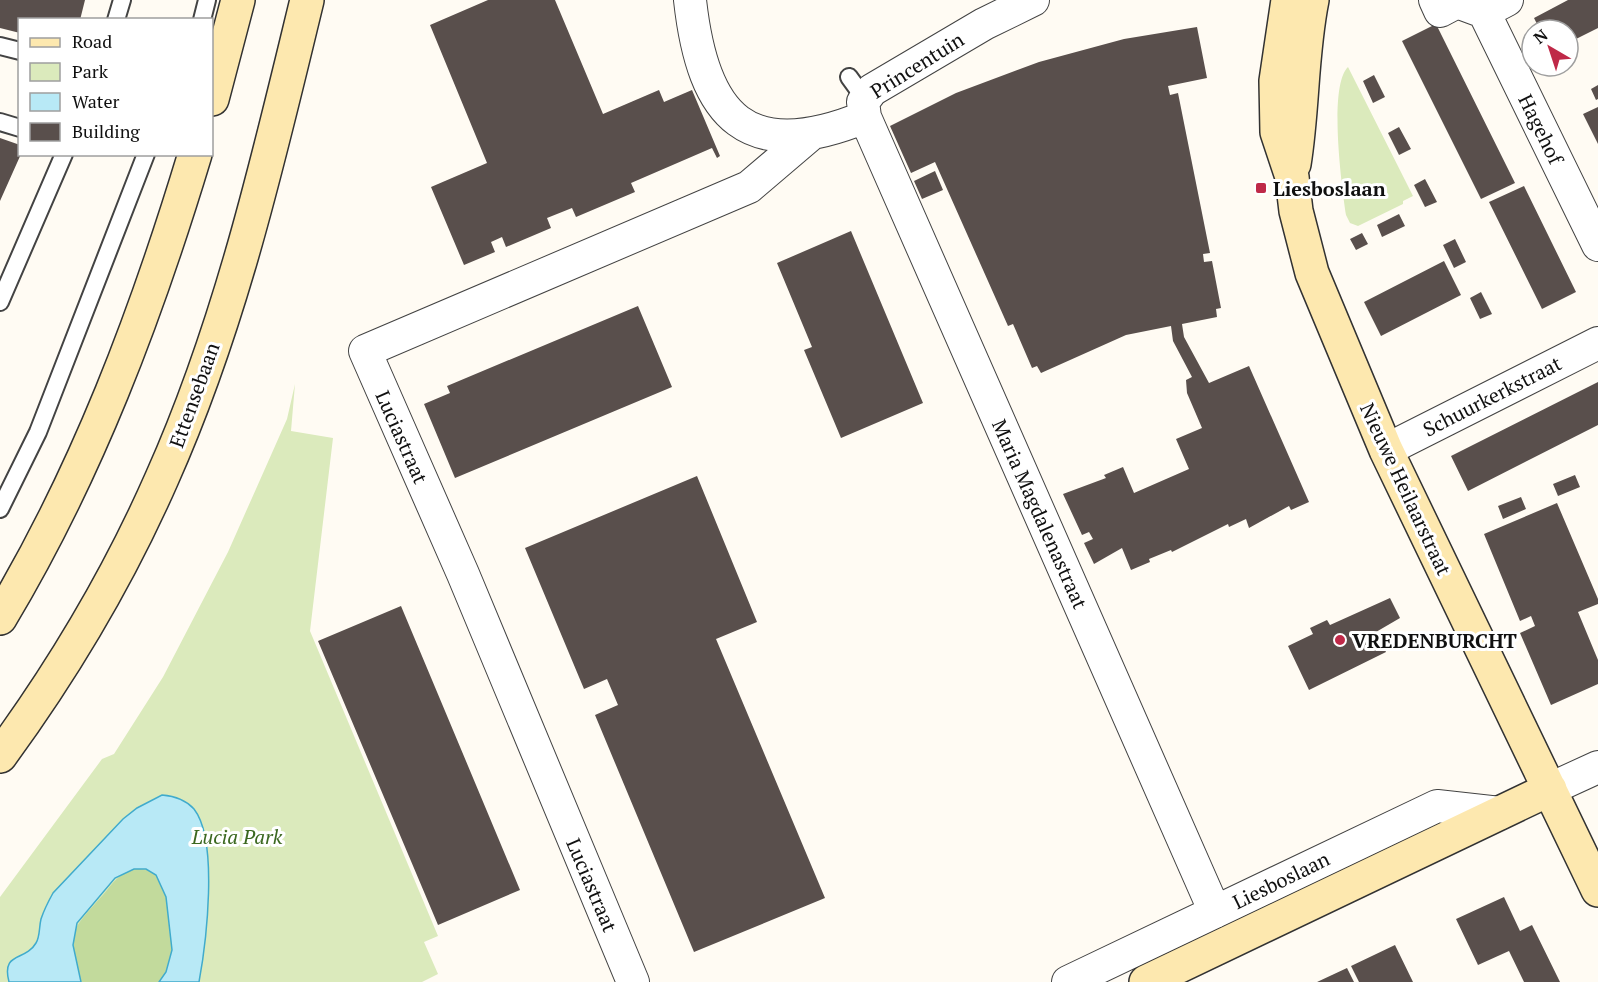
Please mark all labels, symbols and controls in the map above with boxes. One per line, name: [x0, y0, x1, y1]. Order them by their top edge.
legend: [18, 18, 213, 156]
north arrow: [1520, 18, 1580, 78]
text: N: [1529, 24, 1552, 49]
street label: Princentuin: [865, 26, 969, 104]
text: Road: [72, 29, 112, 53]
text: Park: [72, 59, 109, 83]
text: Water: [72, 89, 119, 113]
street label: Hagehof: [1512, 89, 1570, 170]
text: Building: [72, 119, 140, 143]
place label: Liesboslaan: [1273, 175, 1386, 202]
marker: Liesboslaan: [1254, 181, 1268, 195]
street label: Ettensebaan: [162, 339, 226, 451]
street label: Schuurkerkstraat: [1418, 349, 1566, 443]
street label: Luciastraat: [369, 386, 435, 488]
street label: Nieuwe Heilaarstraat: [1354, 398, 1458, 580]
street label: Maria Magdalenastraat: [986, 415, 1094, 614]
place label: VREDENBURCHT: [1352, 627, 1518, 654]
marker: VREDENBURCHT: [1333, 633, 1347, 647]
park label: Lucia Park: [191, 823, 283, 850]
street label: Luciastraat: [560, 834, 624, 937]
street label: Liesboslaan: [1228, 845, 1334, 915]

